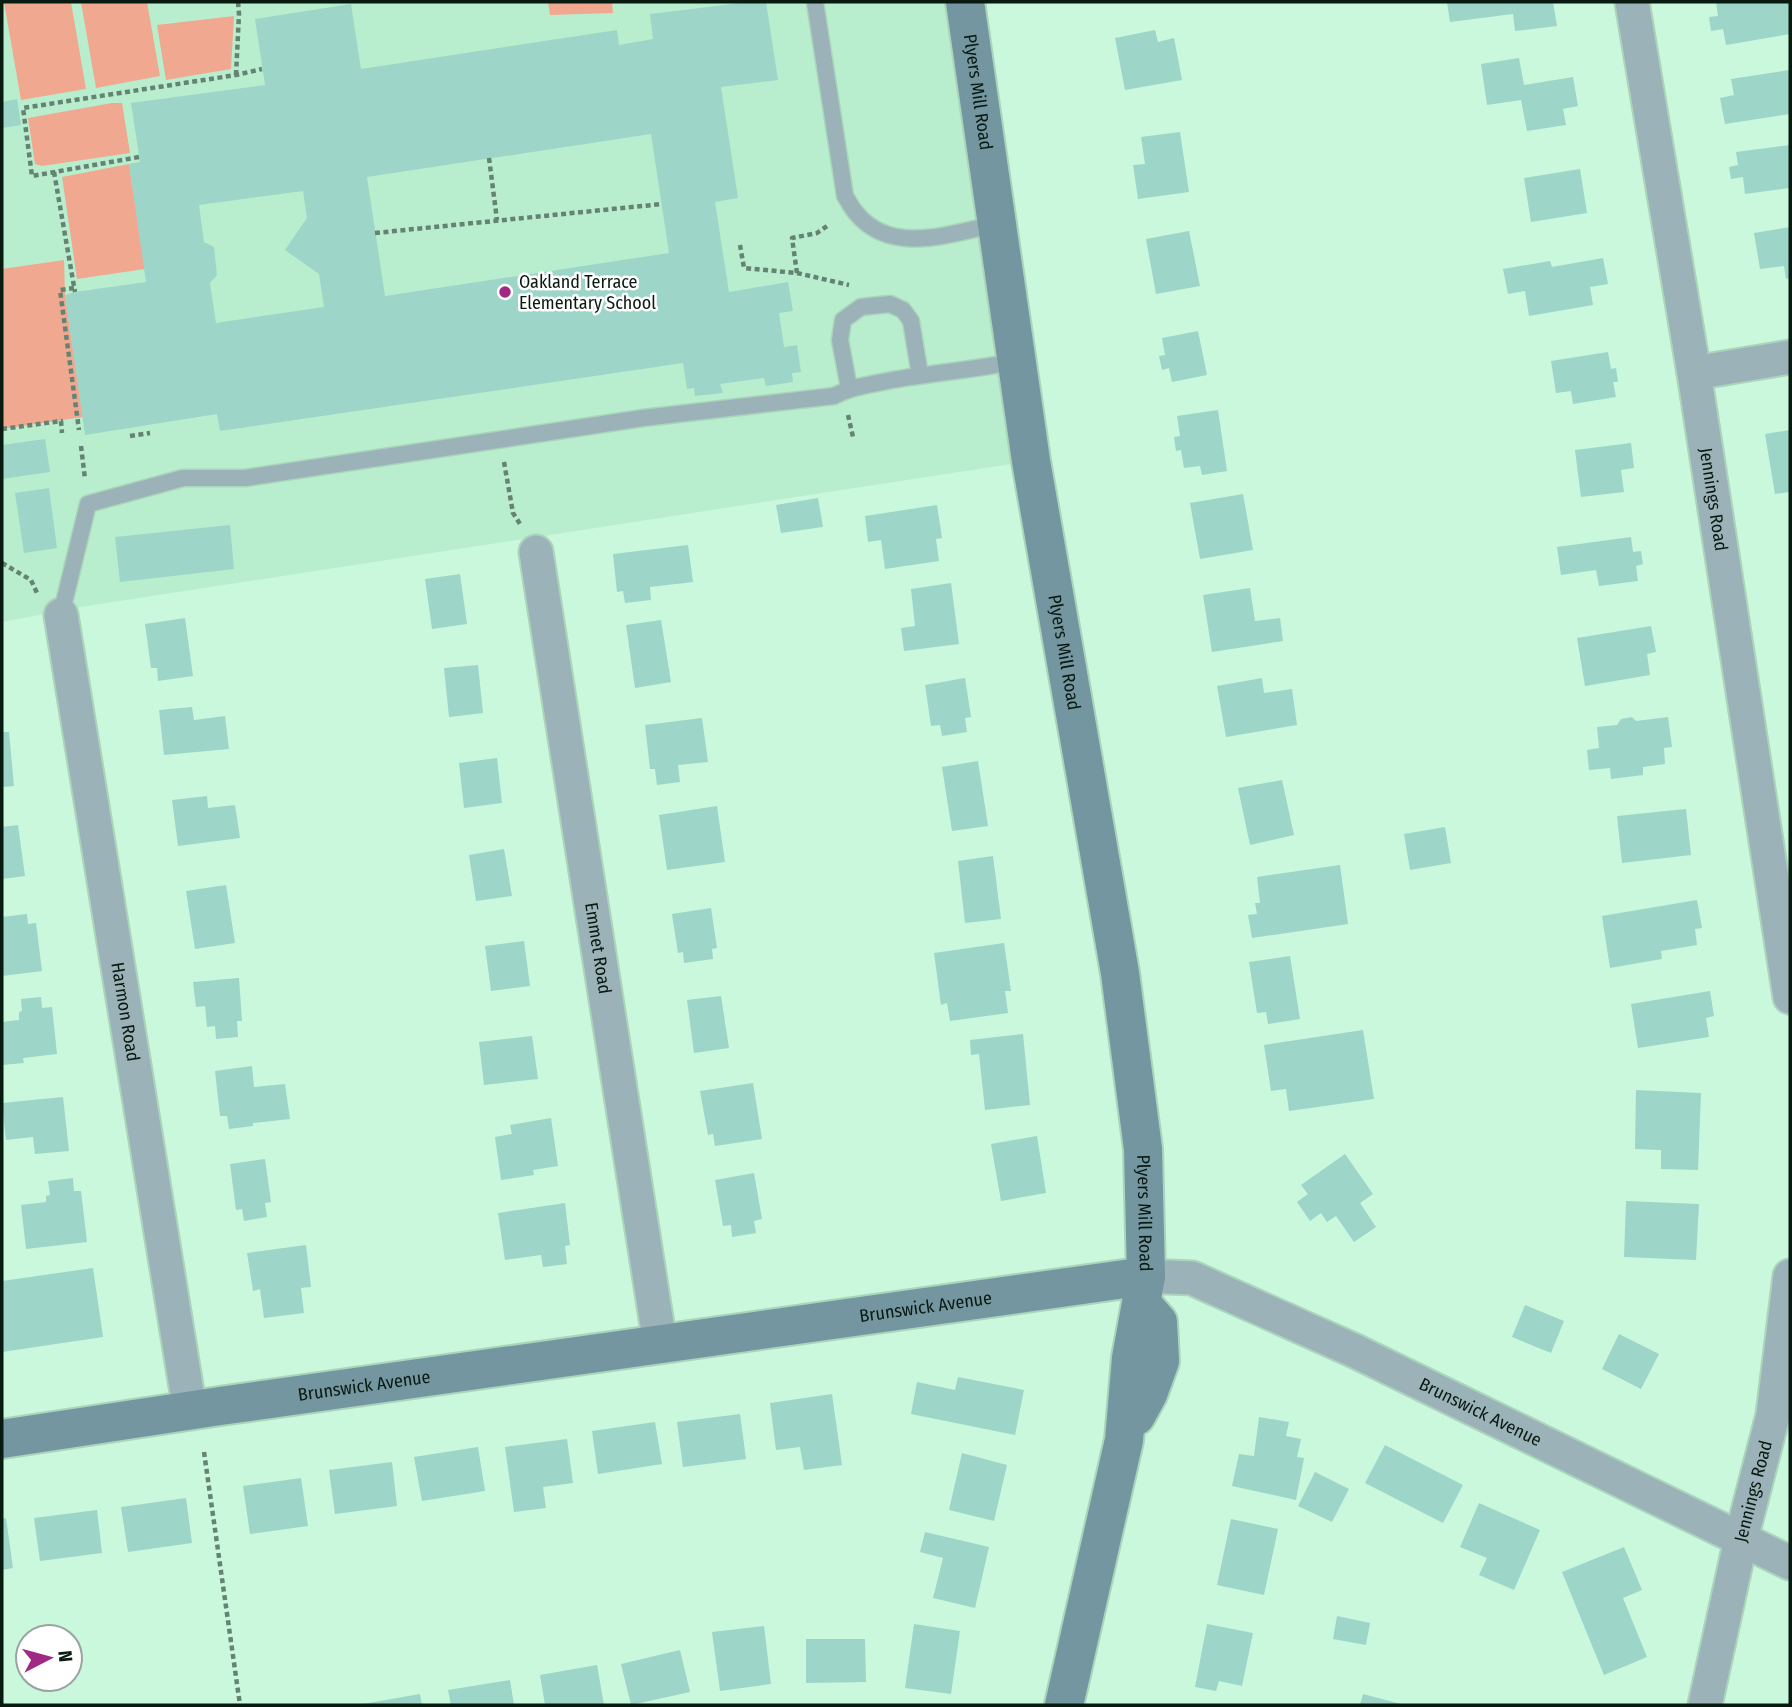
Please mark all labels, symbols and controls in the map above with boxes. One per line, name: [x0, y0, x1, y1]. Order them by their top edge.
street label: Plyers Mill Road: [959, 33, 997, 152]
place label: Oakland Terrace Elementary School: [519, 271, 656, 314]
marker: Oakland Terrace Elementary School: [497, 284, 513, 300]
street label: Jennings Road: [1695, 446, 1732, 553]
street label: Plyers Mill Road: [1043, 593, 1085, 712]
street label: Emmet Road: [580, 901, 616, 995]
street label: Harmon Road: [106, 960, 144, 1063]
street label: Plyers Mill Road: [1132, 1154, 1157, 1272]
street label: Brunswick Avenue: [858, 1287, 993, 1327]
street label: Brunswick Avenue: [296, 1366, 432, 1406]
street label: Brunswick Avenue: [1415, 1373, 1545, 1451]
street label: Jennings Road: [1730, 1438, 1777, 1544]
north arrow: [14, 1623, 84, 1693]
text: N: [53, 1649, 77, 1663]

